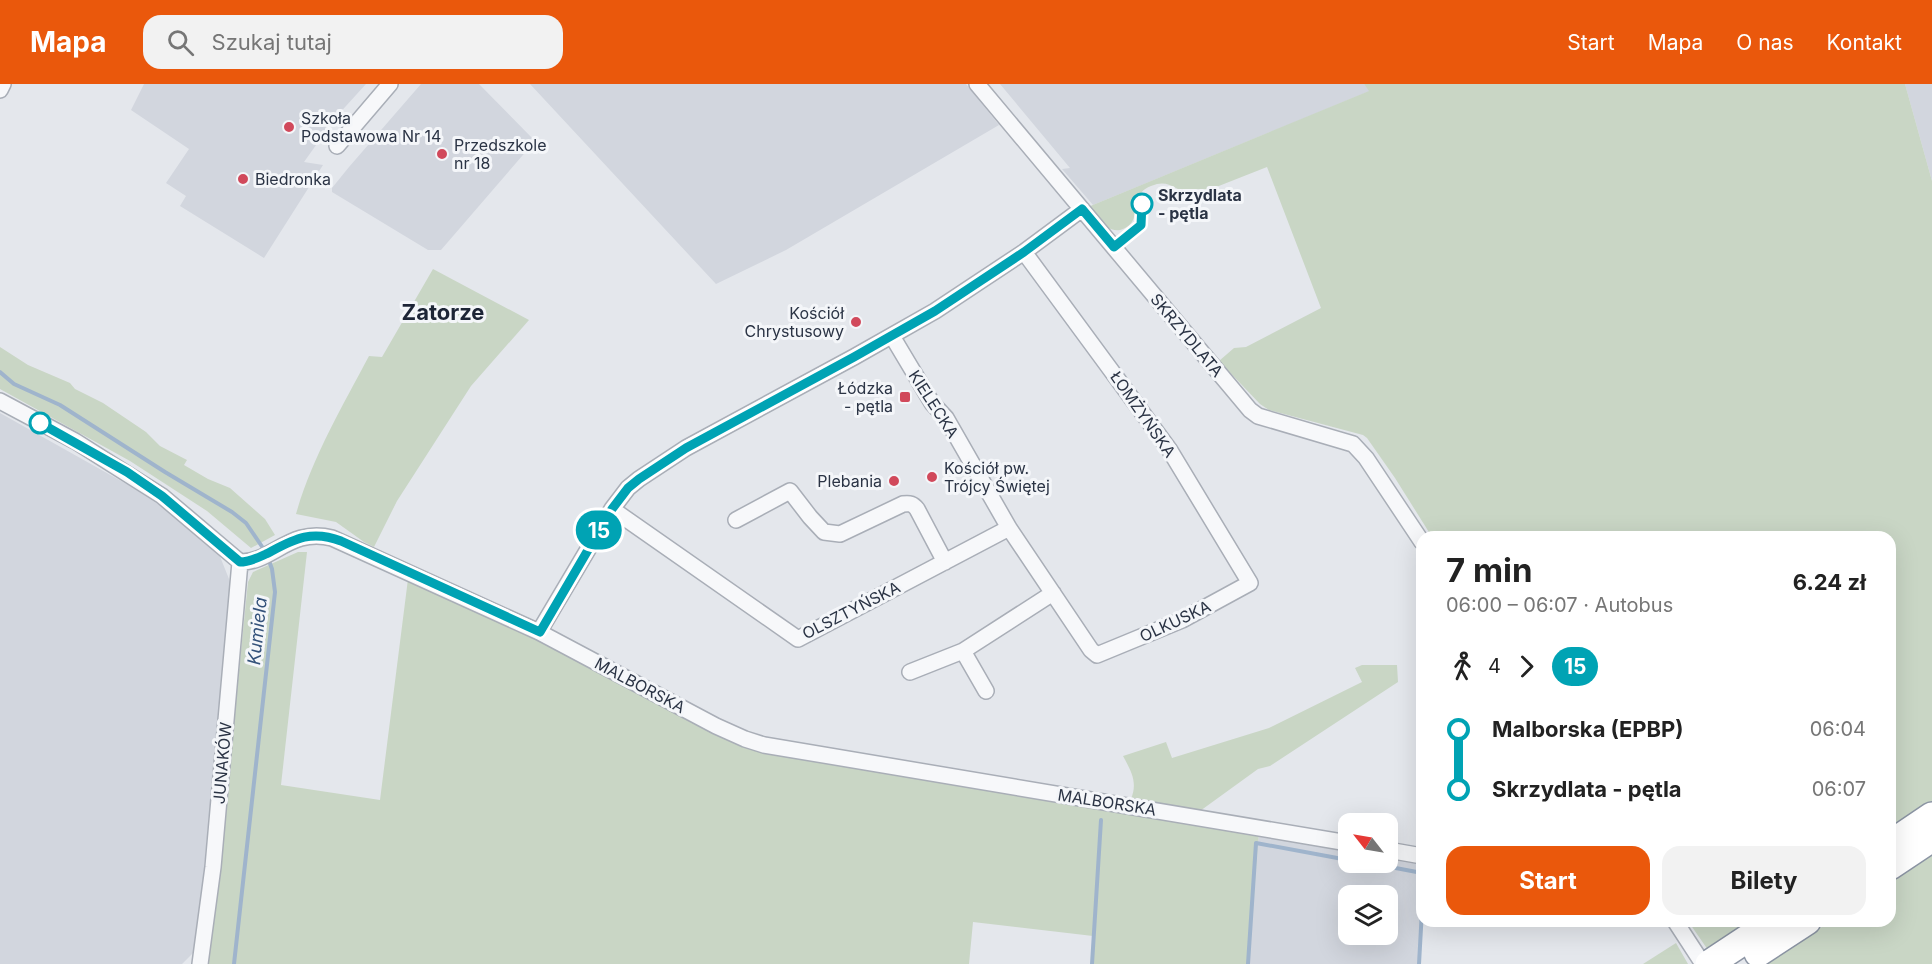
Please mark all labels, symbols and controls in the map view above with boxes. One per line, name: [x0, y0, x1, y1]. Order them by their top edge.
search box: [143, 15, 563, 69]
text: Mapa: [30, 25, 107, 59]
icon: search: [164, 26, 197, 59]
text: Szukaj tutaj: [212, 29, 332, 55]
text: Start: [1567, 30, 1615, 55]
text: Mapa: [1648, 30, 1703, 55]
text: O nas: [1736, 30, 1794, 55]
text: Kontakt: [1827, 30, 1902, 55]
place label: Szkoła Podstawowa Nr 14: [301, 108, 441, 146]
marker: Szkoła Podstawowa Nr 14: [282, 120, 296, 134]
place label: Przedszkole nr 18: [454, 135, 546, 173]
marker: Przedszkole nr 18: [435, 147, 449, 161]
place label: Biedronka: [255, 169, 331, 189]
marker: Biedronka: [236, 172, 250, 186]
place label: Skrzydlata - pętla: [1158, 185, 1242, 223]
marker: Skrzydlata - pętla: [1131, 193, 1153, 215]
street label: SKRZYDLATA: [1146, 289, 1228, 381]
district label: Zatorze: [402, 299, 484, 325]
place label: Kościół Chrystusowy: [745, 303, 844, 341]
marker: Kościół Chrystusowy: [849, 315, 863, 329]
street label: KIELECKA: [905, 366, 963, 442]
street label: ŁOMŻYŃSKA: [1106, 367, 1180, 461]
place label: Łódzka - pętla: [837, 378, 893, 416]
marker: Łódzka - pętla: [898, 390, 912, 404]
unlabelled marker: [29, 412, 51, 434]
place label: Kościół pw. Trójcy Świętej: [944, 458, 1050, 496]
marker: Kościół pw. Trójcy Świętej: [925, 470, 939, 484]
place label: Plebania: [817, 471, 882, 491]
marker: Plebania: [887, 474, 901, 488]
line badge: 15: [572, 510, 626, 550]
text: 15: [588, 518, 610, 543]
text: 7 min: [1446, 550, 1533, 590]
text: 6.24 zł: [1793, 569, 1866, 595]
street label: OLSZTYŃSKA: [799, 577, 903, 643]
text: 06:00 – 06:07 · Autobus: [1446, 593, 1673, 617]
water label: Kumiela: [243, 596, 271, 666]
street label: OLKUSKA: [1136, 596, 1214, 646]
icon: walk: [1446, 650, 1479, 683]
icon: forward: [1510, 650, 1543, 683]
street label: MALBORSKA: [591, 653, 689, 717]
text: 4: [1488, 654, 1501, 678]
text: 15: [1564, 654, 1586, 679]
text: Malborska (EPBP): [1492, 716, 1684, 742]
text: 06:04: [1810, 717, 1866, 741]
street label: JUNAKÓW: [208, 721, 236, 805]
text: Skrzydlata - pętla: [1492, 776, 1682, 802]
text: 06:07: [1812, 777, 1866, 801]
street label: MALBORSKA: [1056, 784, 1158, 820]
north arrow: [1338, 813, 1398, 873]
map controls: [1338, 813, 1398, 945]
button: Start: [1446, 846, 1650, 915]
button: Bilety: [1662, 846, 1866, 915]
button: layers: [1338, 885, 1398, 945]

